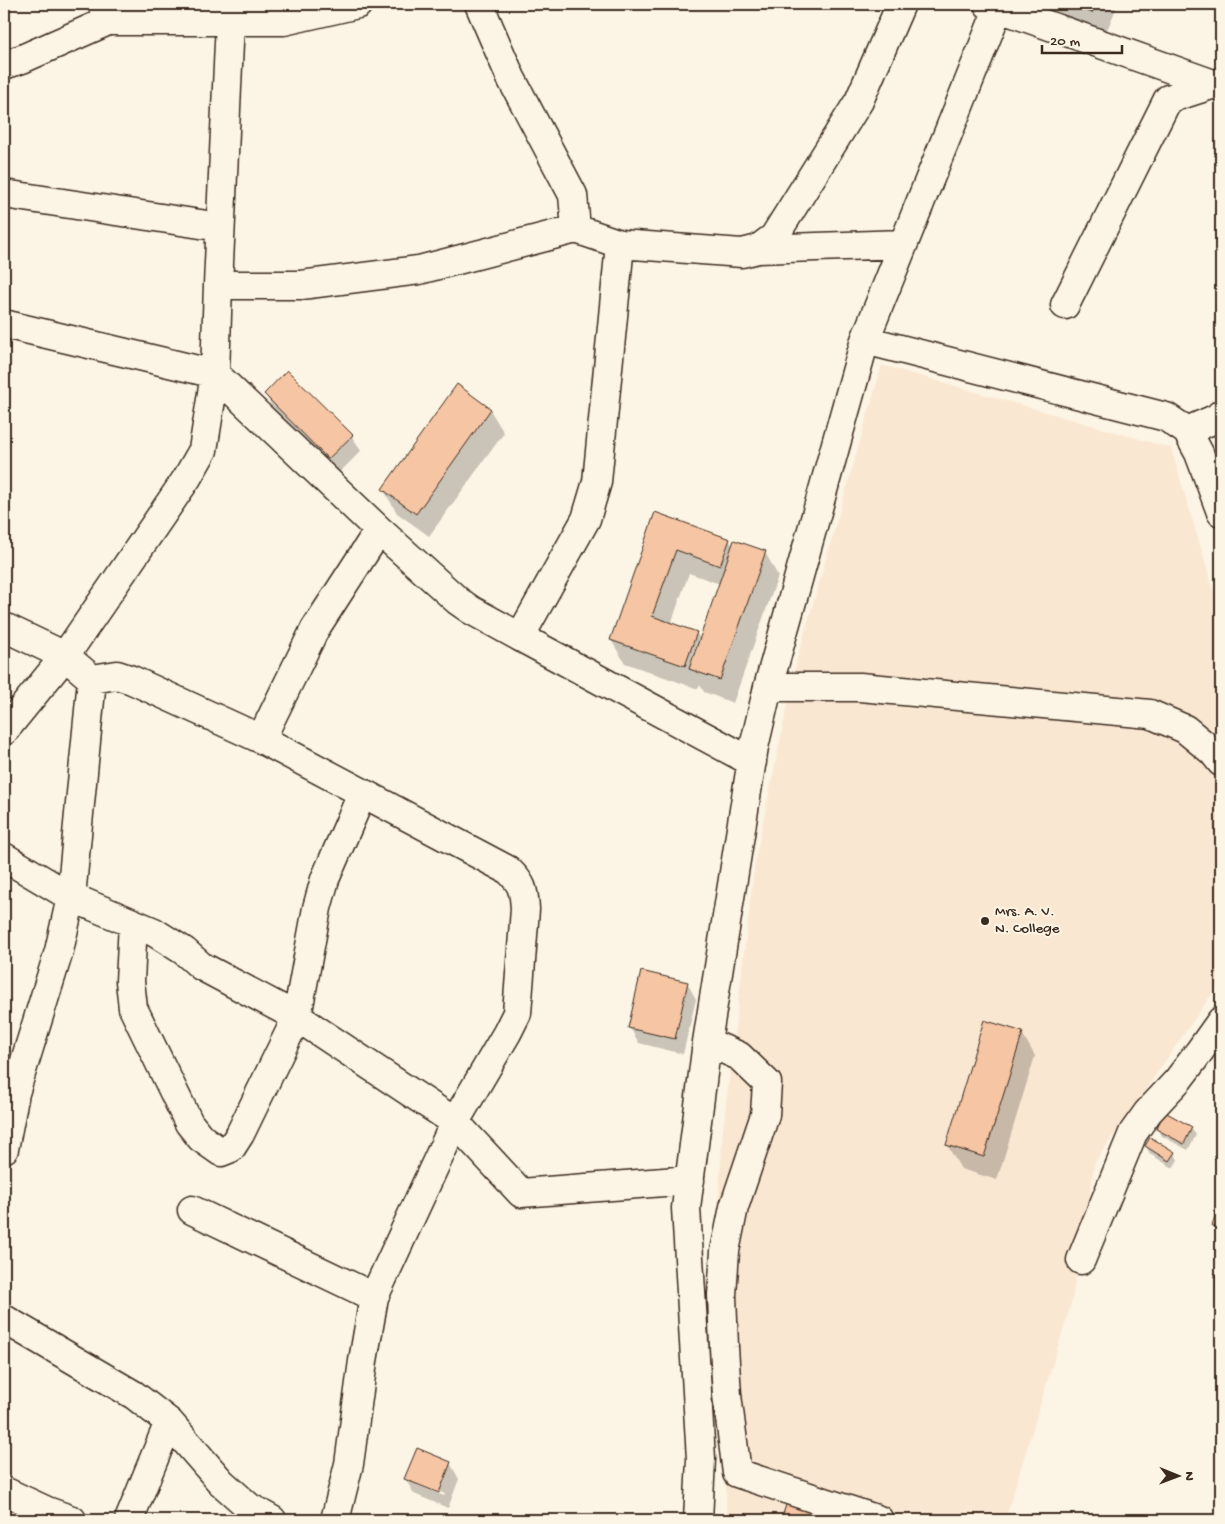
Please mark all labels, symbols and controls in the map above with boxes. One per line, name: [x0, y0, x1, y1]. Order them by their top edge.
scale bar: [1042, 22, 1122, 54]
text: 20 m: [1050, 33, 1080, 51]
place label: Mrs. A. V. N. College: [995, 903, 1060, 938]
marker: Mrs. A. V. N. College: [979, 915, 991, 927]
north arrow: [1152, 1452, 1202, 1502]
text: N: [1180, 1471, 1197, 1481]

